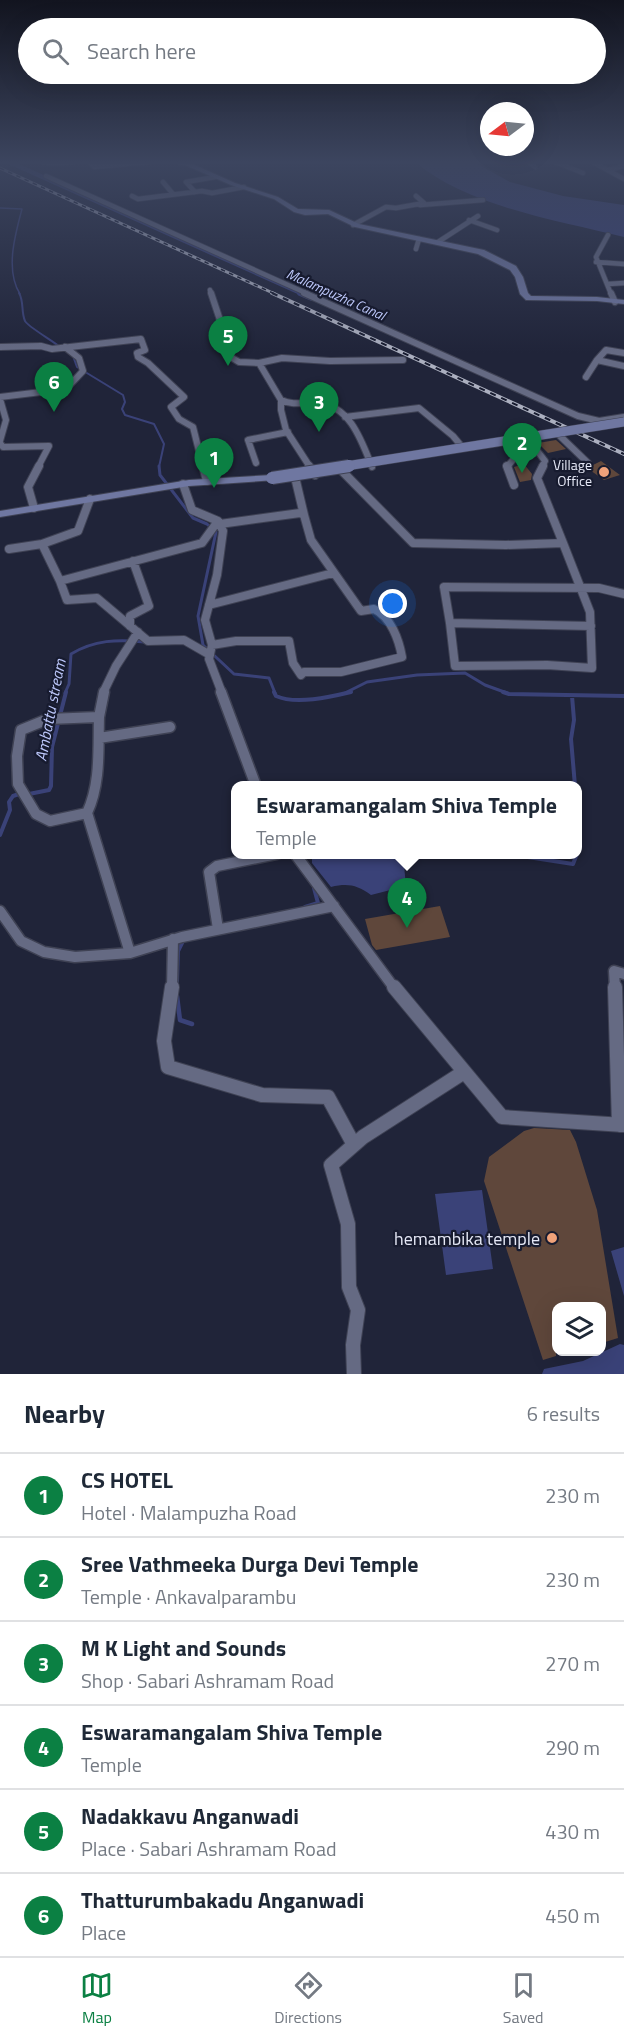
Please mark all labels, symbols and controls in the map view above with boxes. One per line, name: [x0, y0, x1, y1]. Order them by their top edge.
search box: [18, 18, 606, 84]
text: Search here: [87, 34, 196, 68]
icon: search: [39, 35, 72, 68]
north arrow: [480, 102, 534, 156]
water label: Malampuzha Canal: [283, 263, 391, 326]
pin: 5: [208, 316, 248, 366]
pin: 6: [34, 362, 74, 412]
pin: 3: [300, 382, 338, 432]
pin: 2: [502, 424, 542, 473]
pin: 1: [194, 438, 234, 488]
place label: Village Office: [553, 454, 592, 491]
marker: Village Office: [597, 465, 611, 479]
your location: [378, 589, 407, 618]
water label: Ambattu stream: [28, 656, 72, 763]
popup: [231, 781, 582, 859]
text: Eswaramangalam Shiva Temple: [256, 788, 557, 822]
text: Temple: [256, 822, 317, 853]
pin: 4: [388, 878, 426, 928]
place label: hemambika temple: [394, 1225, 540, 1252]
marker: hemambika temple: [545, 1231, 559, 1245]
map controls: [552, 1302, 606, 1356]
button: layers: [552, 1302, 606, 1356]
text: Nearby: [24, 1394, 105, 1433]
text: 6 results: [527, 1398, 600, 1429]
text: CS HOTEL: [81, 1463, 173, 1497]
text: 1: [38, 1480, 49, 1511]
text: 230 m: [545, 1480, 600, 1511]
text: Hotel · Malampuzha Road: [81, 1497, 297, 1528]
text: Sree Vathmeeka Durga Devi Temple: [81, 1547, 419, 1581]
text: 2: [38, 1564, 49, 1595]
text: 230 m: [545, 1564, 600, 1595]
text: Temple · Ankavalparambu: [81, 1581, 296, 1612]
text: M K Light and Sounds: [81, 1631, 286, 1665]
text: 3: [38, 1648, 49, 1679]
text: 270 m: [545, 1648, 600, 1679]
text: Shop · Sabari Ashramam Road: [81, 1665, 334, 1696]
text: Eswaramangalam Shiva Temple: [81, 1715, 382, 1749]
text: 4: [38, 1732, 49, 1763]
text: 290 m: [545, 1732, 600, 1763]
text: Temple: [81, 1749, 142, 1780]
text: Nadakkavu Anganwadi: [81, 1799, 299, 1833]
text: 5: [38, 1816, 49, 1847]
text: 430 m: [545, 1816, 600, 1847]
text: Place · Sabari Ashramam Road: [81, 1833, 337, 1864]
text: Thatturumbakadu Anganwadi: [81, 1883, 364, 1917]
text: 6: [38, 1900, 49, 1931]
text: 450 m: [545, 1900, 600, 1931]
text: Place: [81, 1917, 126, 1948]
tab: Map: [80, 1969, 113, 2029]
tab: Directions: [274, 1969, 342, 2029]
tab: Saved: [503, 1969, 544, 2029]

